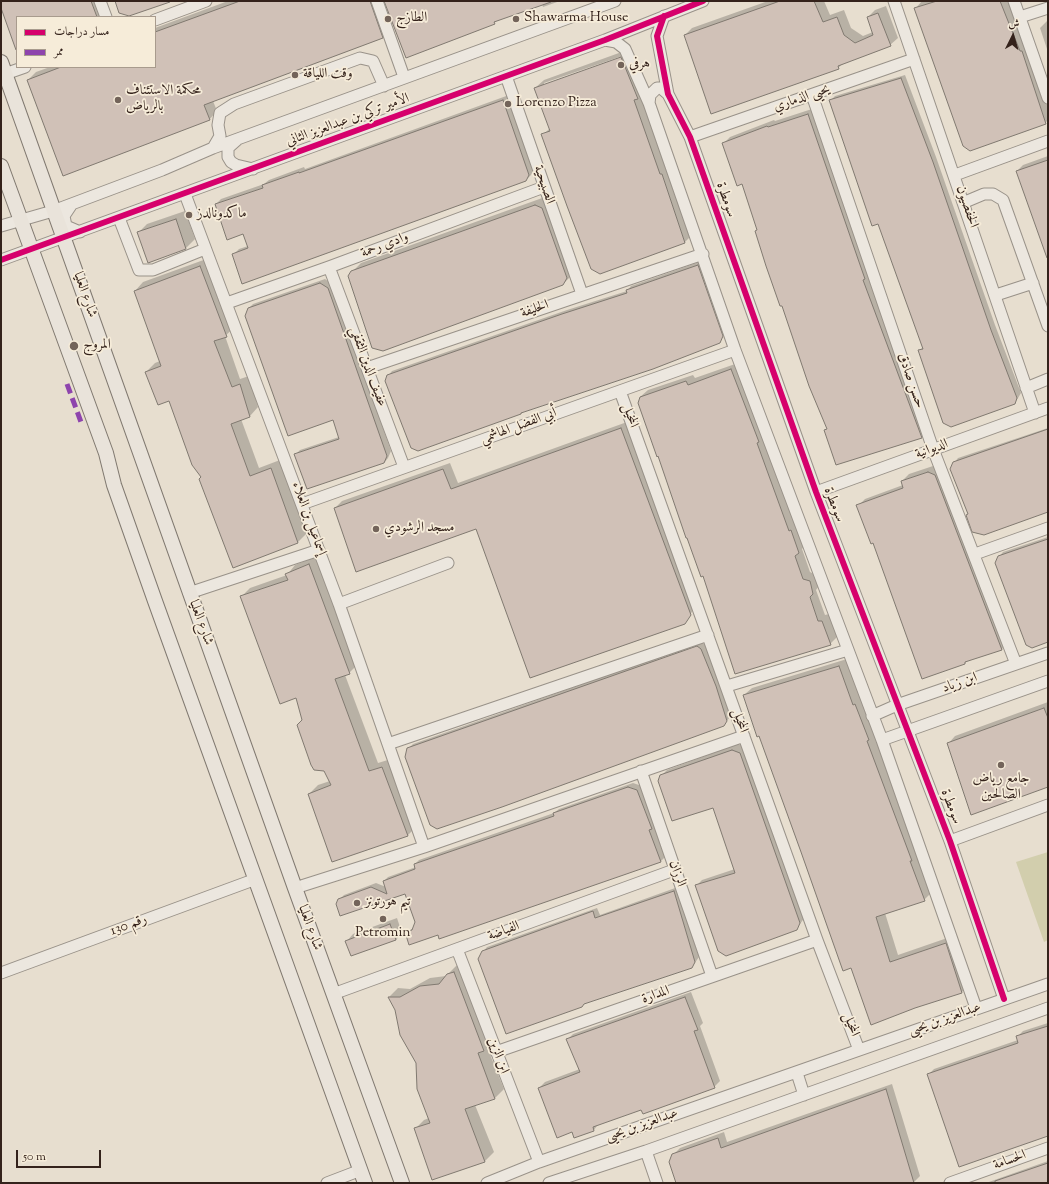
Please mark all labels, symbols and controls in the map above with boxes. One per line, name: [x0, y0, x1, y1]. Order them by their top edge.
place label: الطازج: [396, 11, 427, 27]
place label: Shawarma House: [524, 11, 629, 27]
marker: الطازج: [383, 14, 393, 24]
marker: Shawarma House: [511, 14, 521, 24]
legend: [16, 16, 156, 68]
north arrow: [993, 16, 1033, 56]
text: ش: [1008, 16, 1020, 32]
text: مسار دراجات: [54, 23, 110, 41]
text: ممر: [54, 43, 64, 61]
place label: هرفي: [629, 57, 650, 73]
marker: هرفي: [616, 60, 626, 70]
place label: وقت اللياقة: [303, 67, 352, 83]
marker: وقت اللياقة: [290, 70, 300, 80]
street label: يحيى الذماري: [771, 81, 833, 117]
place label: محكمة الاستئناف بالرياض: [126, 84, 201, 116]
street label: الأمير تركي بن عبدالعزيز الثاني: [284, 91, 412, 151]
marker: محكمة الاستئناف بالرياض: [113, 95, 123, 105]
place label: Lorenzo Pizza: [516, 96, 597, 112]
marker: Lorenzo Pizza: [503, 99, 513, 109]
street label: الصبيحية: [529, 164, 557, 206]
street label: سومطرة: [711, 180, 739, 220]
street label: الحفصيون: [951, 184, 981, 230]
place label: ماكدونالدز: [197, 207, 247, 223]
marker: ماكدونالدز: [184, 210, 194, 220]
street label: وادي رحمة: [359, 229, 411, 263]
street label: شارع العليا: [68, 270, 100, 320]
street label: الحليفة: [519, 297, 551, 323]
street label: عفيف الدين الثقفي: [345, 325, 389, 409]
place label: المروج: [83, 338, 111, 354]
marker: المروج: [68, 340, 80, 352]
street label: حسن صادق: [893, 351, 927, 411]
street label: المخيل: [617, 402, 641, 430]
street label: أبي الفضل الهاشمي: [478, 405, 560, 449]
street label: الديوانية: [913, 436, 951, 464]
street label: إسماعيل بن العلاء: [287, 480, 329, 558]
street label: سومطرة: [819, 485, 847, 525]
place label: مسجد الرشودي: [384, 521, 454, 537]
marker: مسجد الرشودي: [371, 524, 381, 534]
street label: شارع العليا: [184, 598, 216, 648]
street label: ابن زياد: [940, 670, 980, 698]
street label: المخيل: [727, 707, 751, 735]
marker: جامع رياض الصالحين: [996, 760, 1006, 770]
place label: جامع رياض الصالحين: [972, 772, 1030, 804]
street label: سومطرة: [936, 787, 964, 827]
street label: الرزان: [664, 859, 688, 889]
place label: تيم هورتونز: [365, 895, 410, 911]
marker: تيم هورتونز: [352, 898, 362, 908]
street label: شارع العليا: [293, 903, 325, 953]
street label: رقم 130: [108, 912, 150, 940]
marker: Petromin: [378, 914, 388, 924]
street label: الفياضة: [486, 919, 522, 945]
place label: Petromin: [355, 926, 411, 942]
street label: المدارة: [640, 983, 672, 1009]
street label: عبدالعزيز بن يحيى: [907, 1000, 983, 1040]
street label: المخيل: [838, 1011, 862, 1039]
street label: ابن الزين: [482, 1035, 512, 1077]
street label: عبدالعزيز بن يحيى: [604, 1106, 680, 1146]
scale bar: [18, 1142, 103, 1168]
street label: الحسامة: [991, 1147, 1029, 1175]
text: 50 m: [23, 1148, 46, 1166]

